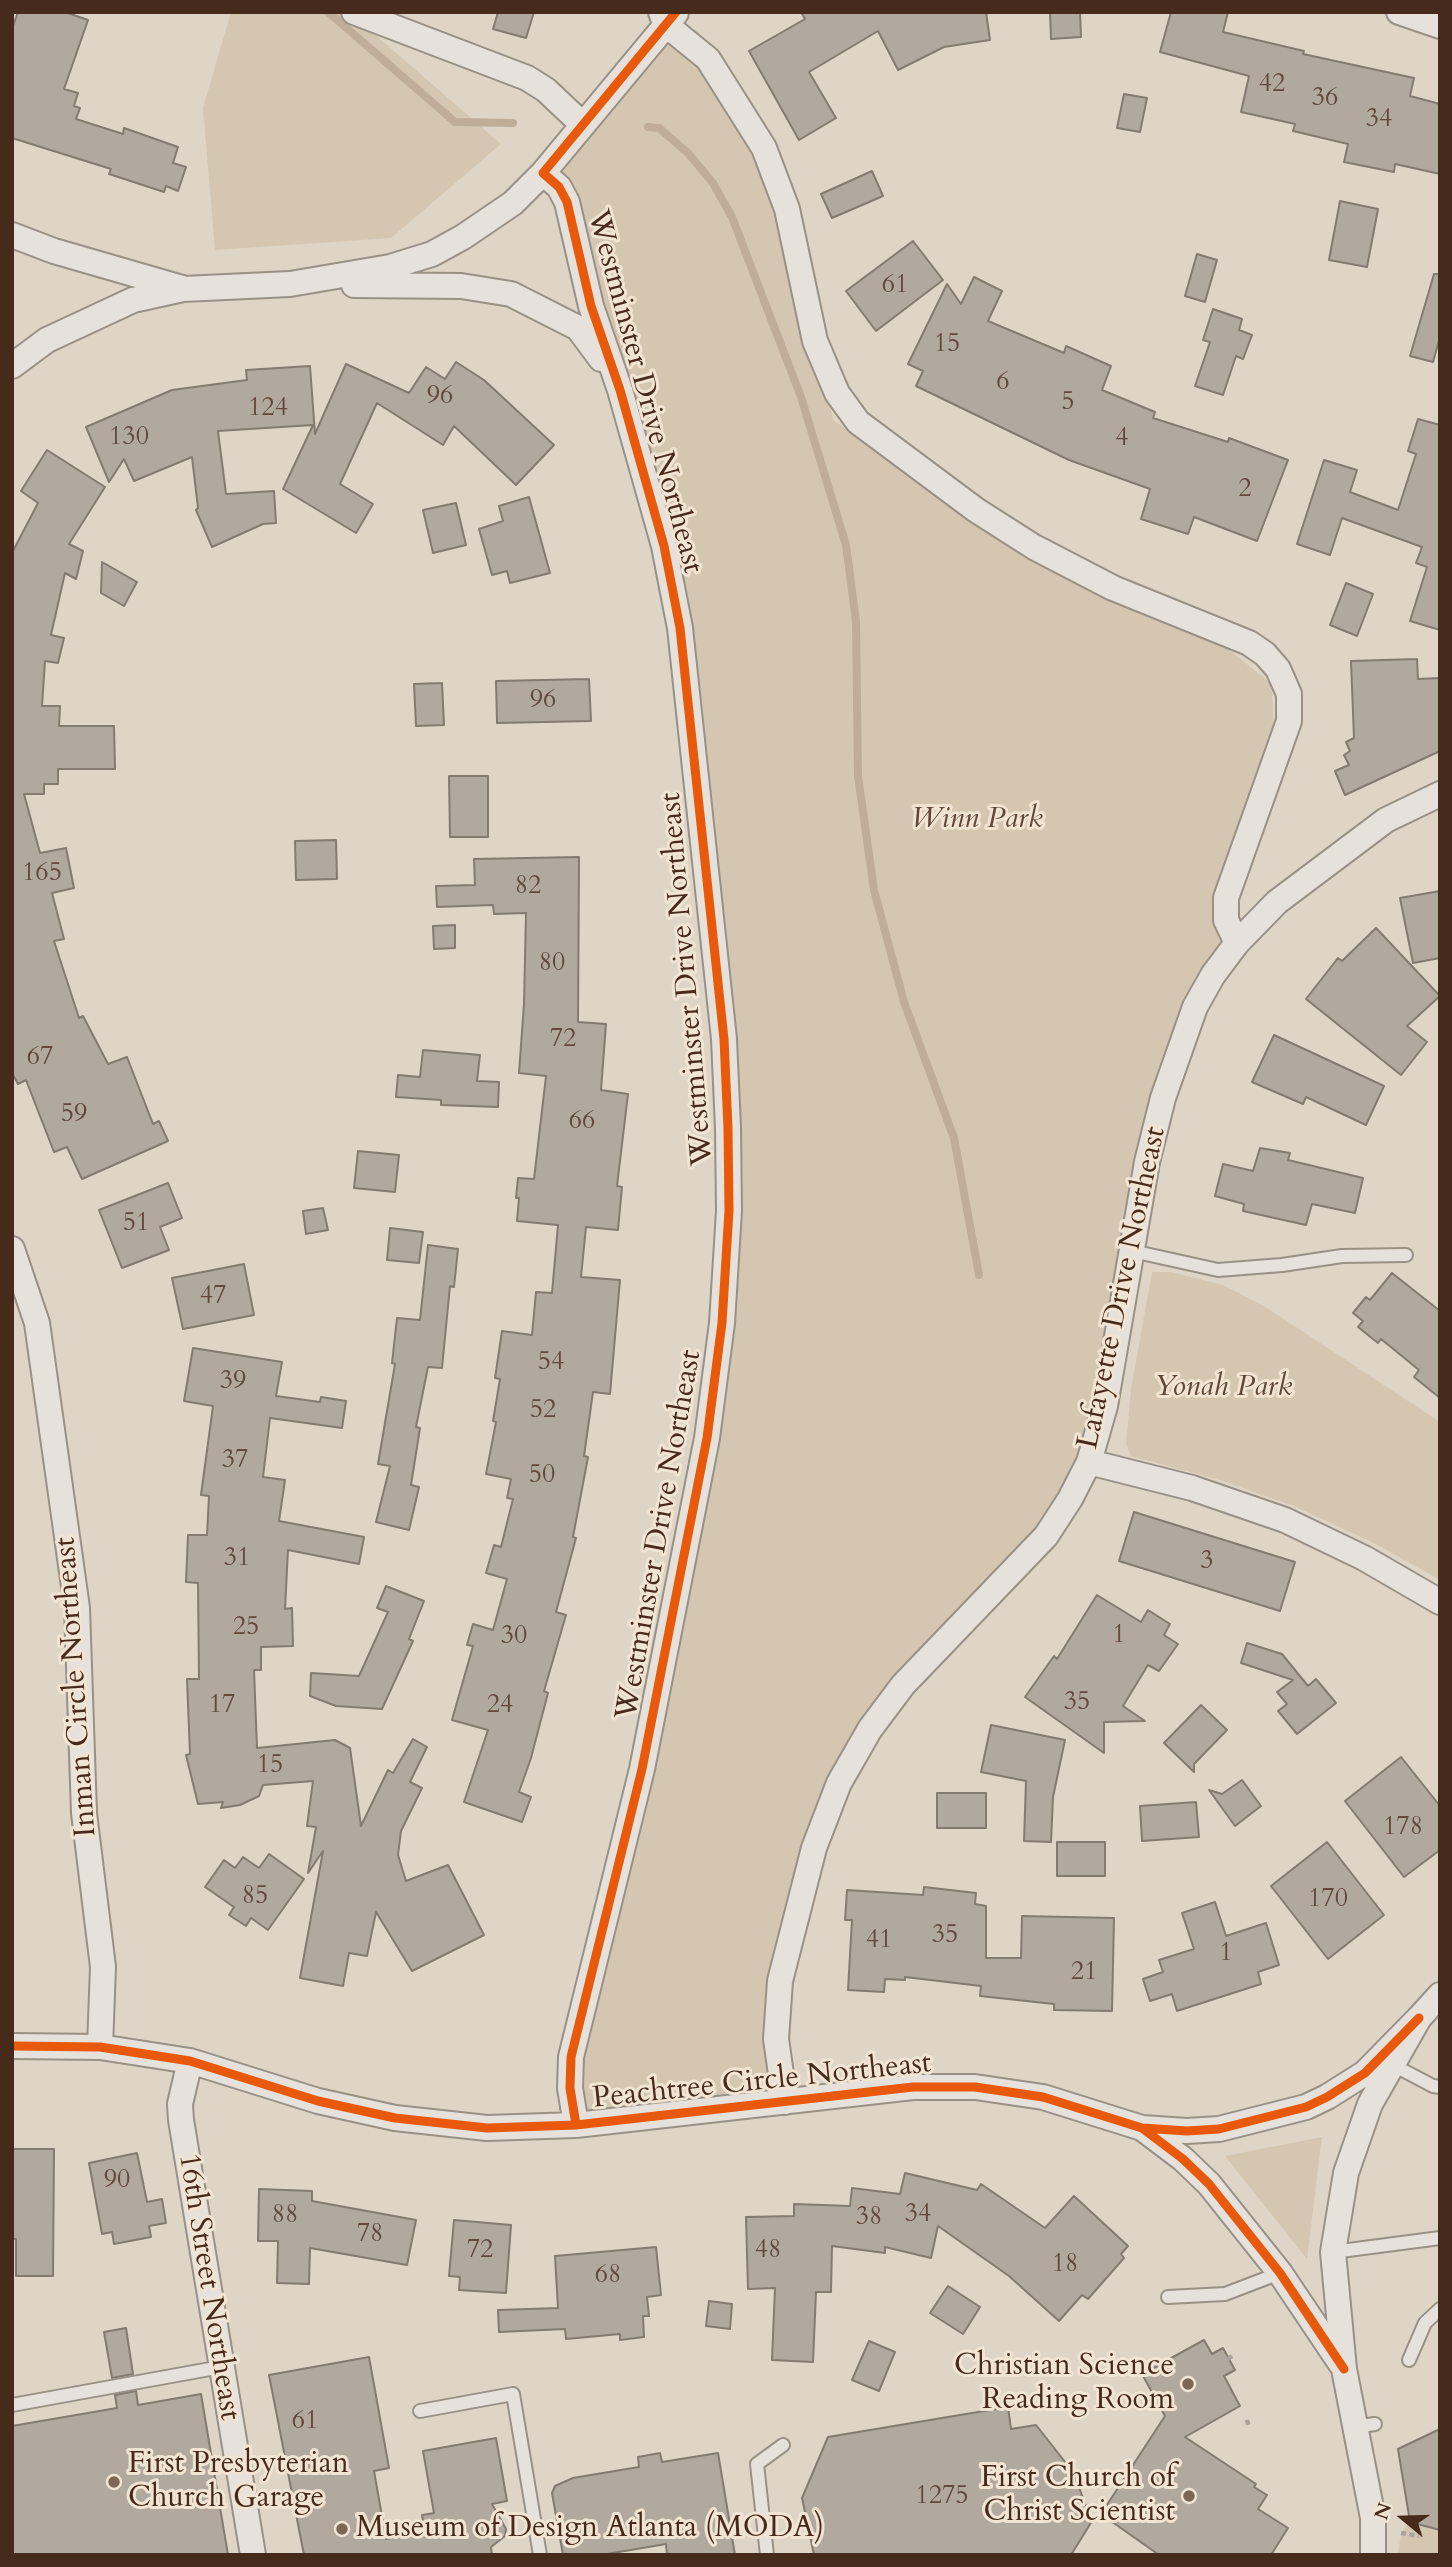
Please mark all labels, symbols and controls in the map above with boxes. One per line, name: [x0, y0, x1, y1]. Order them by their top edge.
house number: 42: [1259, 69, 1285, 101]
house number: 36: [1312, 83, 1338, 115]
house number: 34: [1366, 104, 1392, 136]
street label: Westminster Drive Northeast: [578, 206, 710, 578]
house number: 61: [882, 270, 908, 302]
house number: 15: [934, 329, 960, 361]
house number: 6: [996, 367, 1010, 399]
house number: 96: [427, 381, 453, 413]
house number: 5: [1061, 387, 1075, 419]
house number: 124: [248, 393, 288, 425]
house number: 130: [109, 422, 149, 454]
house number: 4: [1115, 423, 1129, 455]
house number: 2: [1238, 474, 1252, 506]
house number: 96: [530, 685, 556, 717]
street label: Westminster Drive Northeast: [654, 791, 722, 1167]
park label: Winn Park: [911, 802, 1043, 838]
house number: 165: [22, 858, 62, 890]
house number: 82: [515, 871, 541, 903]
house number: 80: [539, 948, 565, 980]
house number: 72: [550, 1024, 576, 1056]
house number: 67: [27, 1042, 53, 1074]
house number: 59: [61, 1099, 87, 1131]
house number: 66: [569, 1106, 595, 1138]
street label: Lafayette Drive Northeast: [1071, 1123, 1175, 1453]
house number: 51: [123, 1208, 149, 1240]
house number: 47: [200, 1281, 226, 1313]
house number: 54: [538, 1347, 564, 1379]
street label: Westminster Drive Northeast: [610, 1347, 710, 1723]
house number: 39: [220, 1366, 246, 1398]
park label: Yonah Park: [1154, 1370, 1292, 1406]
house number: 52: [530, 1395, 556, 1427]
house number: 37: [222, 1445, 248, 1477]
house number: 50: [529, 1460, 555, 1492]
street label: Inman Circle Northeast: [49, 1536, 105, 1838]
house number: 31: [224, 1543, 250, 1575]
house number: 3: [1200, 1546, 1214, 1578]
house number: 25: [233, 1612, 259, 1644]
house number: 1: [1112, 1620, 1126, 1652]
house number: 30: [501, 1621, 527, 1653]
house number: 35: [1064, 1687, 1090, 1719]
house number: 17: [209, 1690, 235, 1722]
house number: 24: [487, 1690, 513, 1722]
house number: 15: [257, 1750, 283, 1782]
house number: 178: [1383, 1812, 1423, 1844]
house number: 85: [242, 1881, 268, 1913]
house number: 170: [1308, 1884, 1348, 1916]
house number: 35: [932, 1920, 958, 1952]
house number: 41: [866, 1925, 892, 1957]
house number: 1: [1219, 1938, 1233, 1970]
house number: 21: [1071, 1957, 1097, 1989]
street label: Peachtree Circle Northeast: [591, 2046, 933, 2118]
street label: 16th Street Northeast: [169, 2151, 247, 2423]
house number: 90: [104, 2165, 130, 2197]
house number: 34: [905, 2199, 931, 2231]
house number: 88: [272, 2200, 298, 2232]
house number: 38: [856, 2202, 882, 2234]
house number: 78: [357, 2219, 383, 2251]
house number: 72: [467, 2235, 493, 2267]
house number: 48: [755, 2235, 781, 2267]
house number: 18: [1052, 2249, 1078, 2281]
house number: 68: [595, 2260, 621, 2292]
place label: Christian Science Reading Room: [954, 2349, 1174, 2420]
marker: Christian Science Reading Room: [1180, 2376, 1196, 2392]
house number: 61: [292, 2406, 318, 2438]
place label: First Presbyterian Church Garage: [128, 2447, 349, 2518]
place label: First Church of Christ Scientist: [981, 2461, 1175, 2532]
marker: First Presbyterian Church Garage: [106, 2474, 122, 2490]
house number: 1275: [915, 2481, 969, 2513]
north arrow: [1368, 2483, 1438, 2553]
marker: First Church of Christ Scientist: [1181, 2488, 1197, 2504]
text: N: [1368, 2499, 1398, 2523]
place label: Museum of Design Atlanta (MODA): [356, 2511, 824, 2547]
marker: Museum of Design Atlanta (MODA): [334, 2521, 350, 2537]

